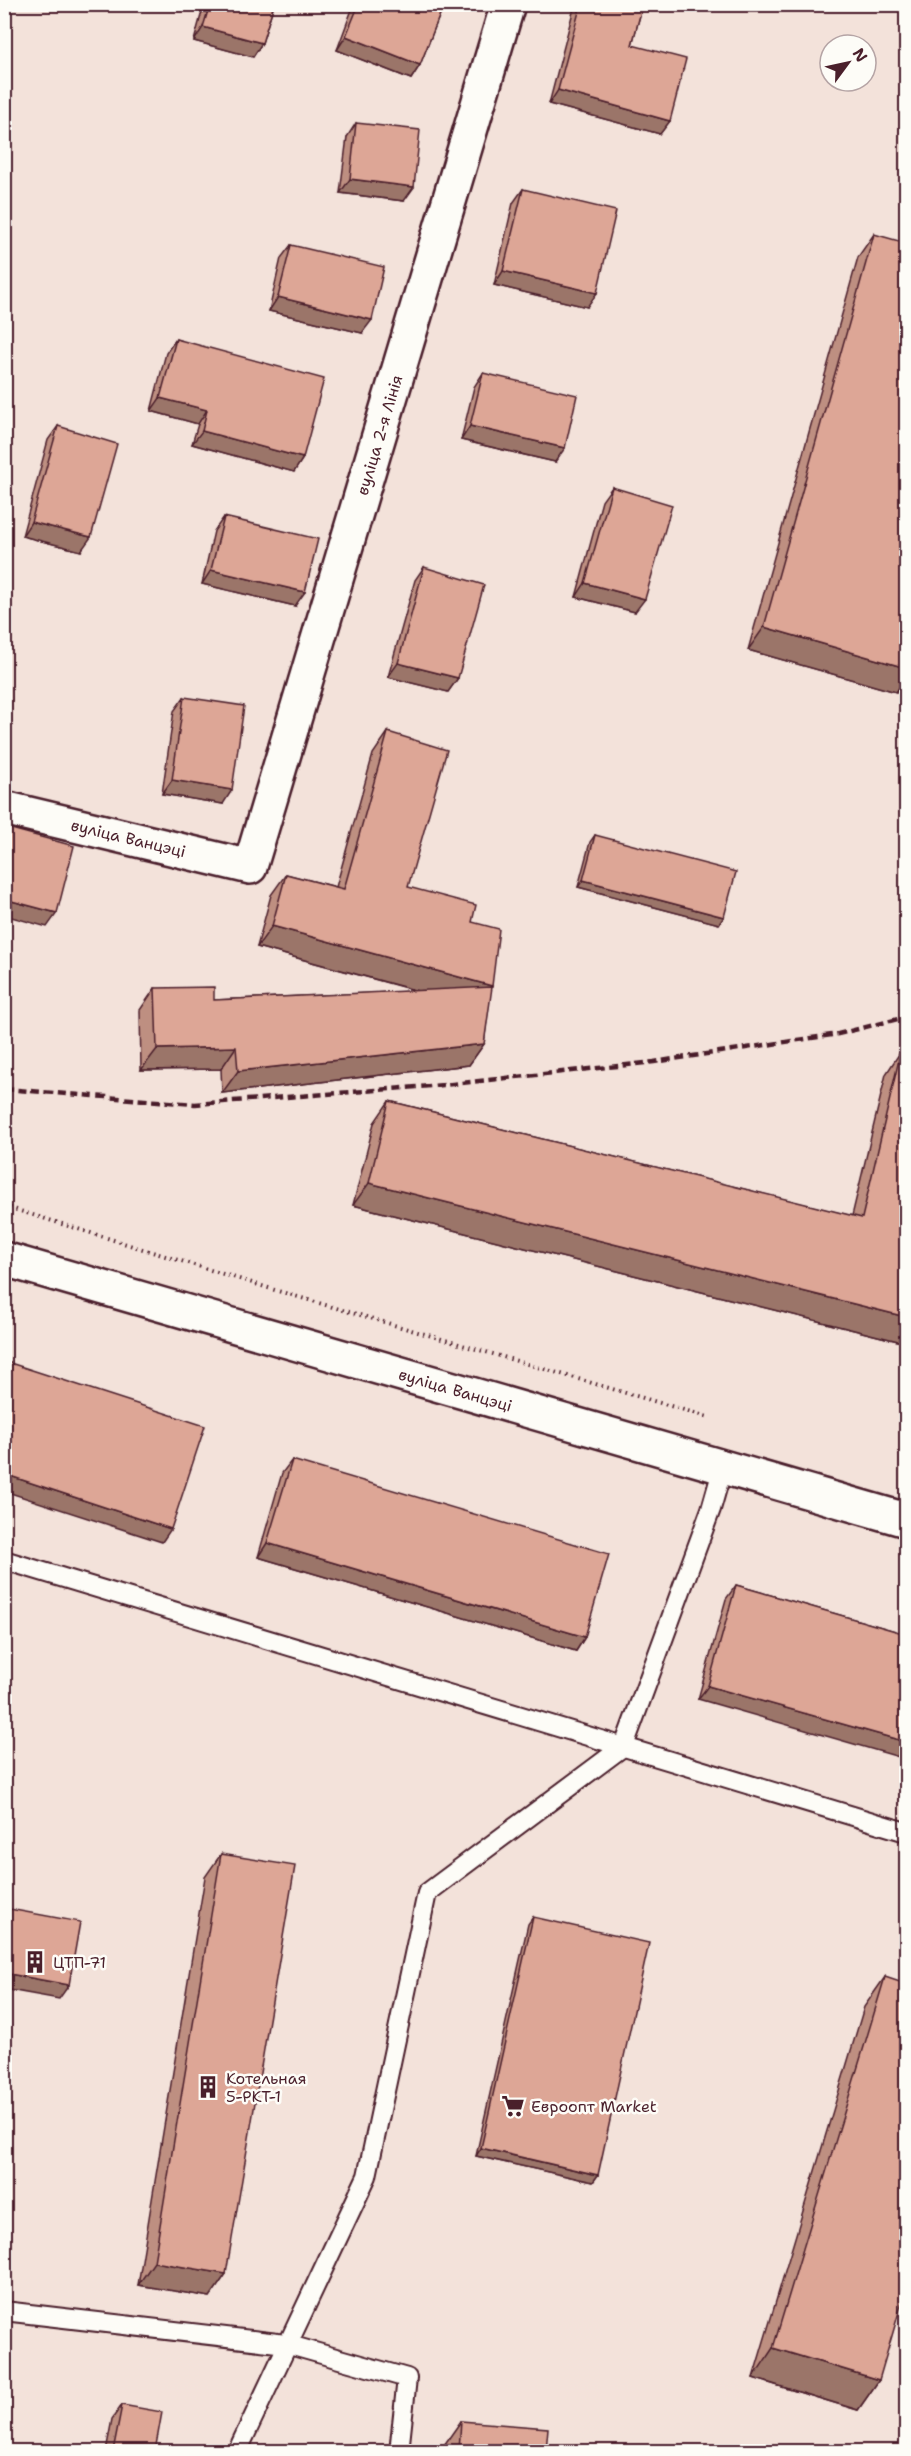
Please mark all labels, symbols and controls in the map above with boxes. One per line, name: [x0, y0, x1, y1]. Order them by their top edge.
north arrow: [818, 33, 878, 93]
text: N: [848, 44, 872, 66]
street label: вуліца 2-я Лінія: [352, 372, 408, 498]
street label: вуліца Ванцэці: [69, 814, 188, 862]
street label: вуліца Ванцэці: [396, 1364, 515, 1417]
building icon: ЦТП-71: [22, 1949, 48, 1975]
place label: ЦТП-71: [53, 1952, 106, 1973]
place label: Котельная 5-РКТ-1: [226, 2068, 306, 2107]
building icon: Котельная 5-РКТ-1: [195, 2074, 221, 2100]
supermarket icon: Евроопт Market: [500, 2093, 526, 2119]
place label: Евроопт Market: [531, 2096, 657, 2117]

